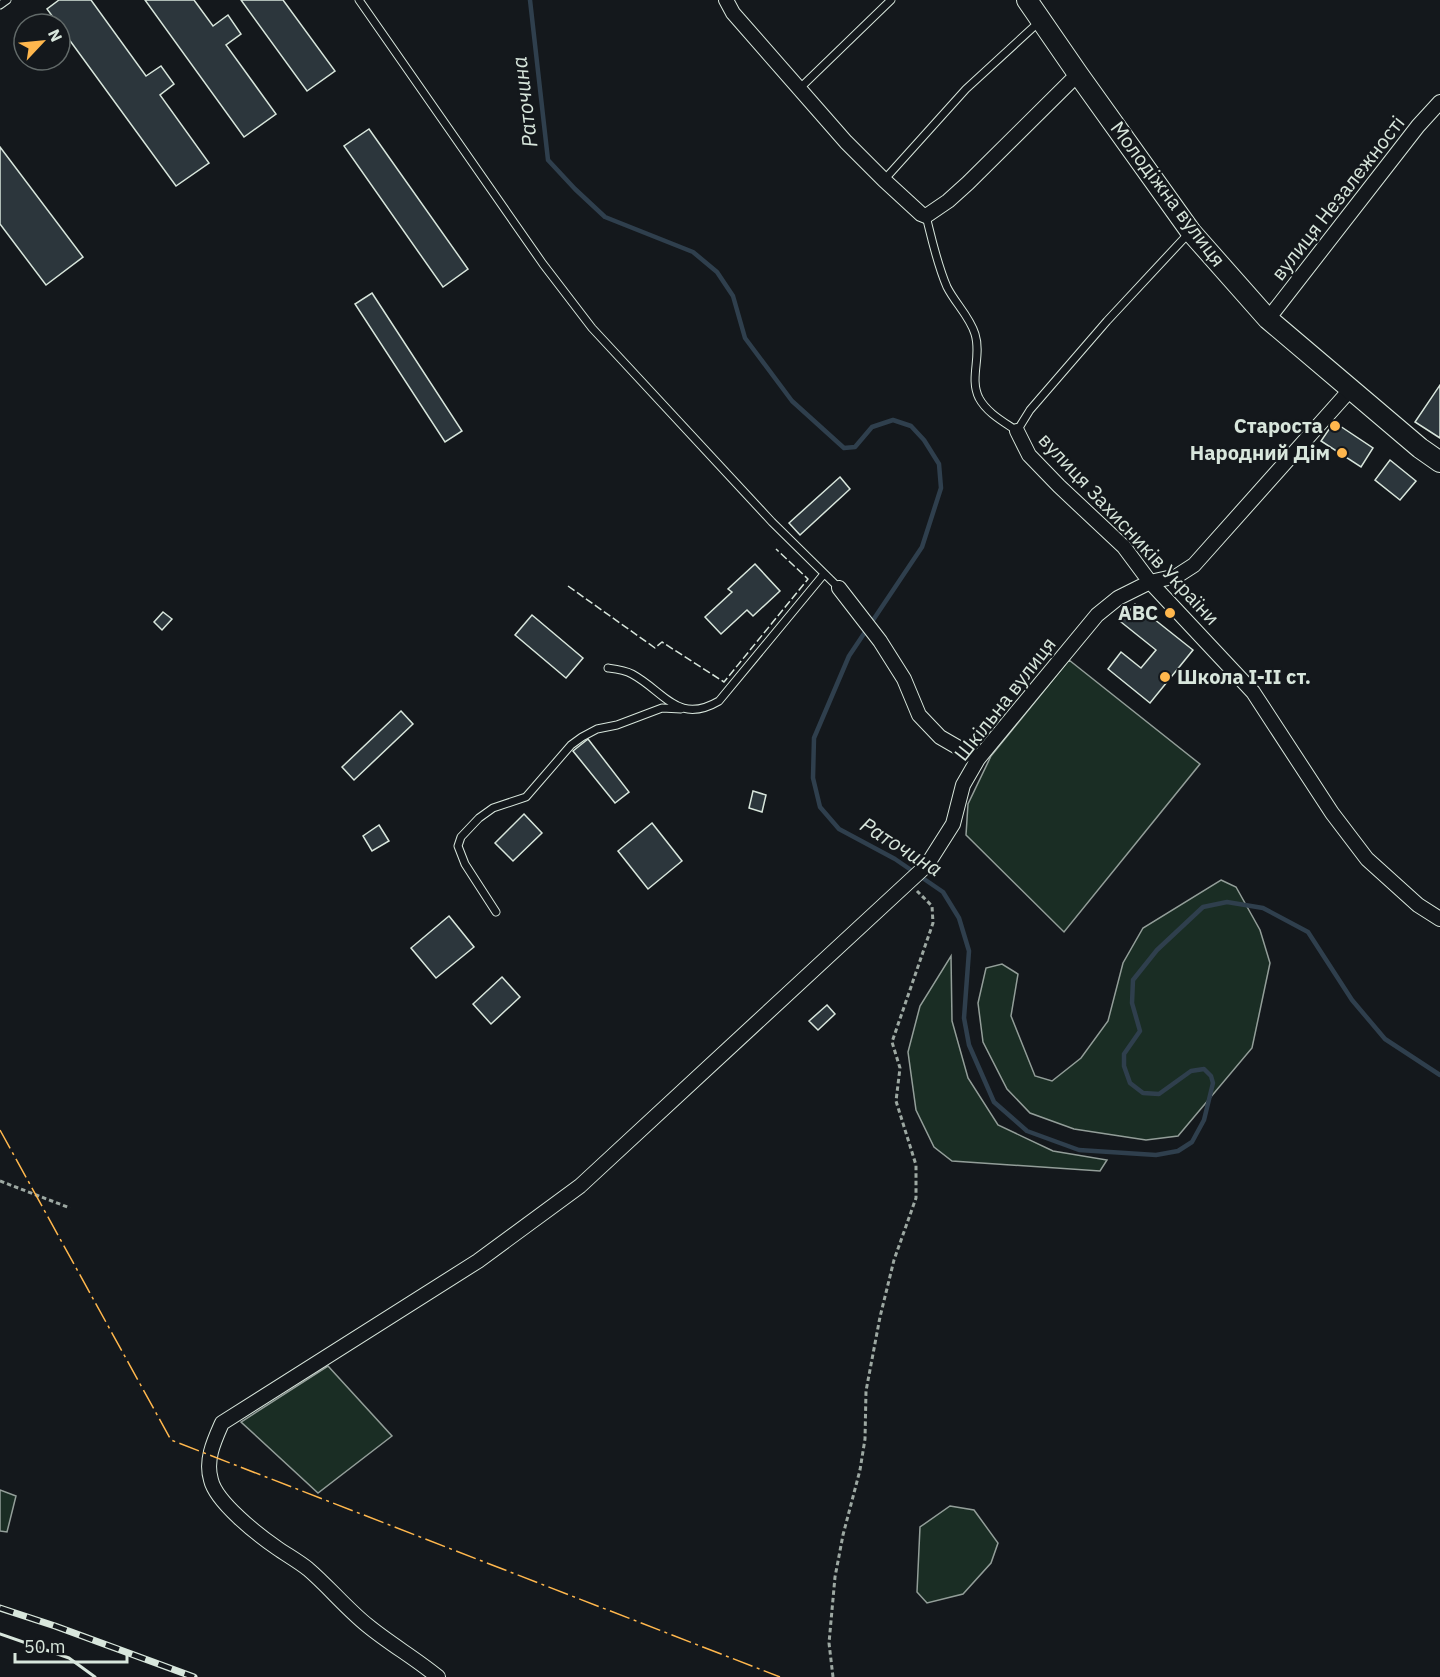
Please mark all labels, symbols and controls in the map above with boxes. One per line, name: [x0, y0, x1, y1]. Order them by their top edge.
north arrow: [12, 12, 72, 72]
text: N: [44, 26, 67, 45]
water label: Раточина: [505, 55, 543, 149]
street label: вулиця Незалежності: [1265, 110, 1410, 286]
street label: Молодіжна вулиця: [1105, 115, 1232, 272]
place label: Староста: [1234, 412, 1323, 439]
marker: Староста: [1328, 419, 1342, 433]
street label: вулиця Захисників України: [1033, 427, 1226, 631]
place label: Народний Дім: [1190, 439, 1330, 466]
marker: Народний Дім: [1335, 446, 1349, 460]
place label: ABC: [1118, 599, 1158, 626]
marker: ABC: [1163, 606, 1177, 620]
street label: Шкільна вулиця: [948, 631, 1062, 766]
place label: Школа І-ІІ ст.: [1177, 663, 1311, 690]
marker: Школа І-ІІ ст.: [1158, 670, 1172, 684]
water label: Раточина: [855, 810, 948, 882]
scale bar: [15, 1626, 128, 1664]
text: 50 m: [24, 1635, 66, 1658]

